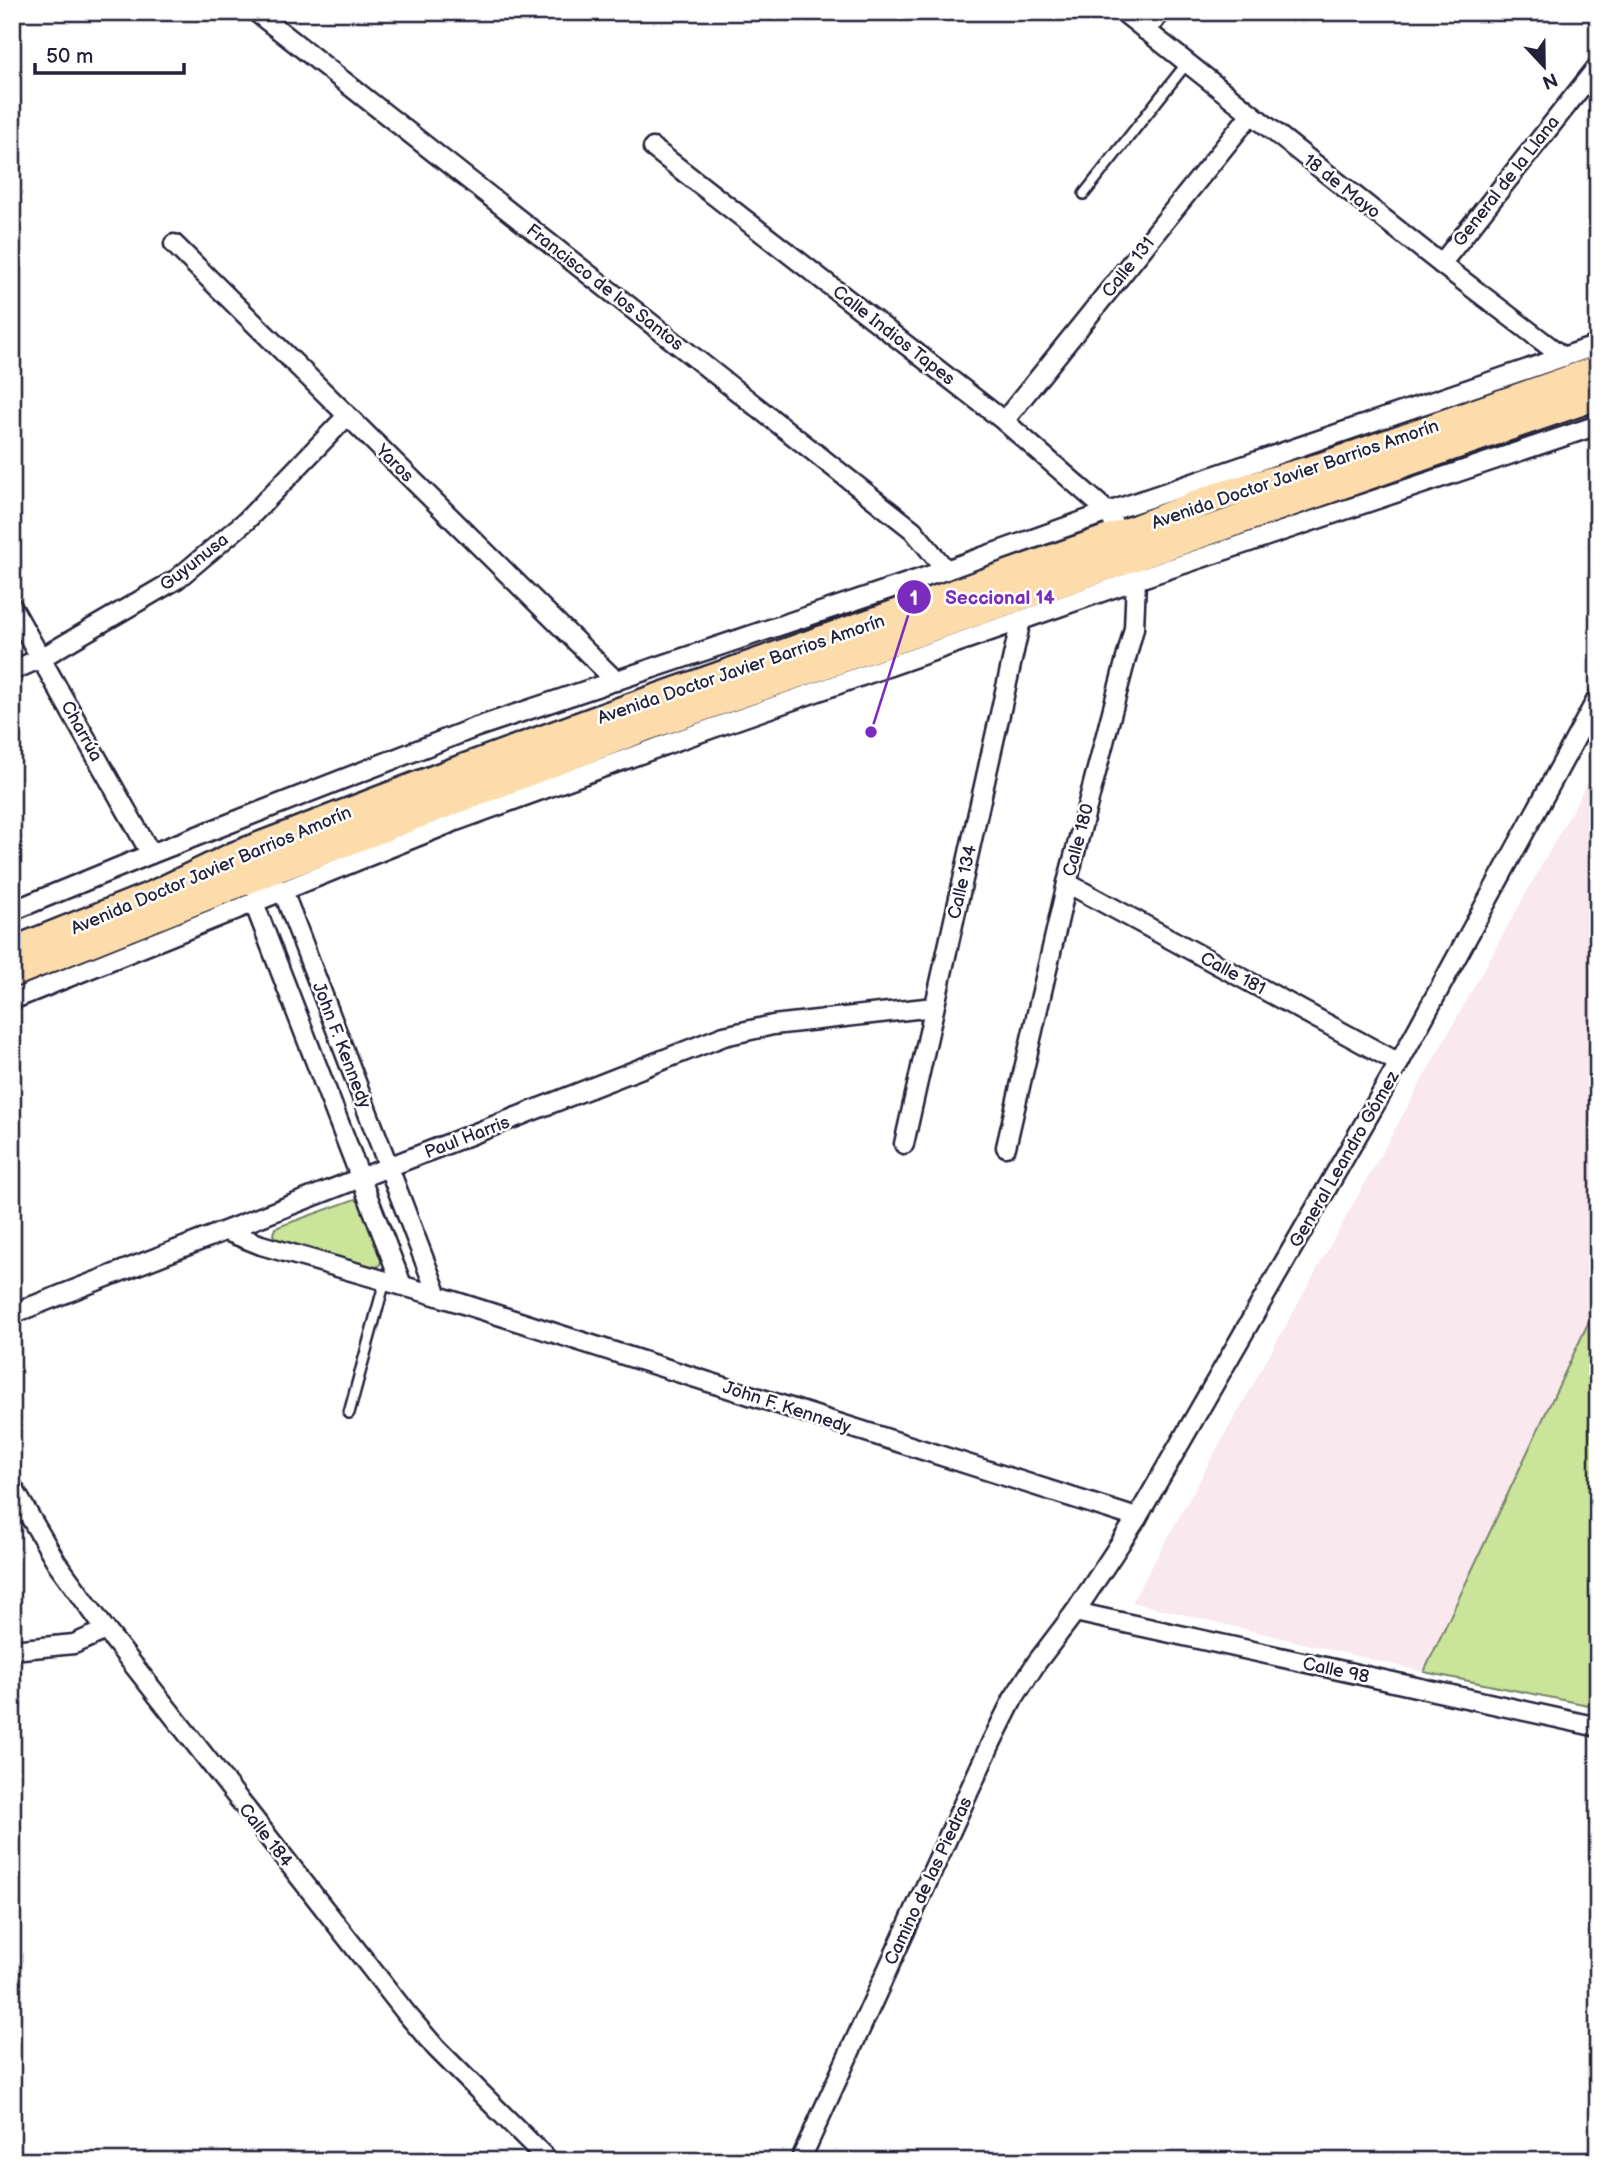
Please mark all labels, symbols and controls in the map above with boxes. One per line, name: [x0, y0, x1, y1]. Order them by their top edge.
scale bar: [35, 32, 184, 76]
north arrow: [1508, 32, 1578, 102]
text: 50 m: [46, 44, 93, 69]
text: N: [1539, 67, 1561, 94]
street label: General de la Llana: [1449, 112, 1564, 251]
street label: 18 de Mayo: [1299, 150, 1384, 223]
street label: Francisco de los Santos: [522, 220, 687, 355]
street label: Calle 131: [1098, 233, 1159, 302]
street label: Calle Indios Tapes: [828, 281, 959, 390]
street label: Avenida Doctor Javier Barrios Amorín: [1149, 415, 1442, 534]
street label: Yaros: [371, 440, 418, 487]
street label: Guyunusa: [156, 529, 233, 596]
callout: Seccional 14: [896, 577, 1068, 617]
text: 1: [910, 586, 918, 611]
text: Seccional 14: [945, 587, 1055, 610]
street label: Avenida Doctor Javier Barrios Amorín: [595, 610, 888, 729]
street label: Charrúa: [56, 697, 107, 765]
street label: Calle 180: [1059, 801, 1098, 879]
street label: Avenida Doctor Javier Barrios Amorín: [68, 802, 355, 939]
street label: Calle 134: [944, 843, 981, 921]
street label: Calle 181: [1197, 948, 1269, 999]
street label: John F. Kennedy: [308, 979, 376, 1112]
street label: General Leandro Gómez: [1285, 1067, 1404, 1251]
street label: Paul Harris: [422, 1112, 513, 1163]
street label: John F. Kennedy: [720, 1377, 854, 1438]
street label: Calle 98: [1301, 1653, 1371, 1688]
street label: Camino de las Piedras: [880, 1794, 977, 1968]
street label: Calle 184: [234, 1799, 297, 1871]

